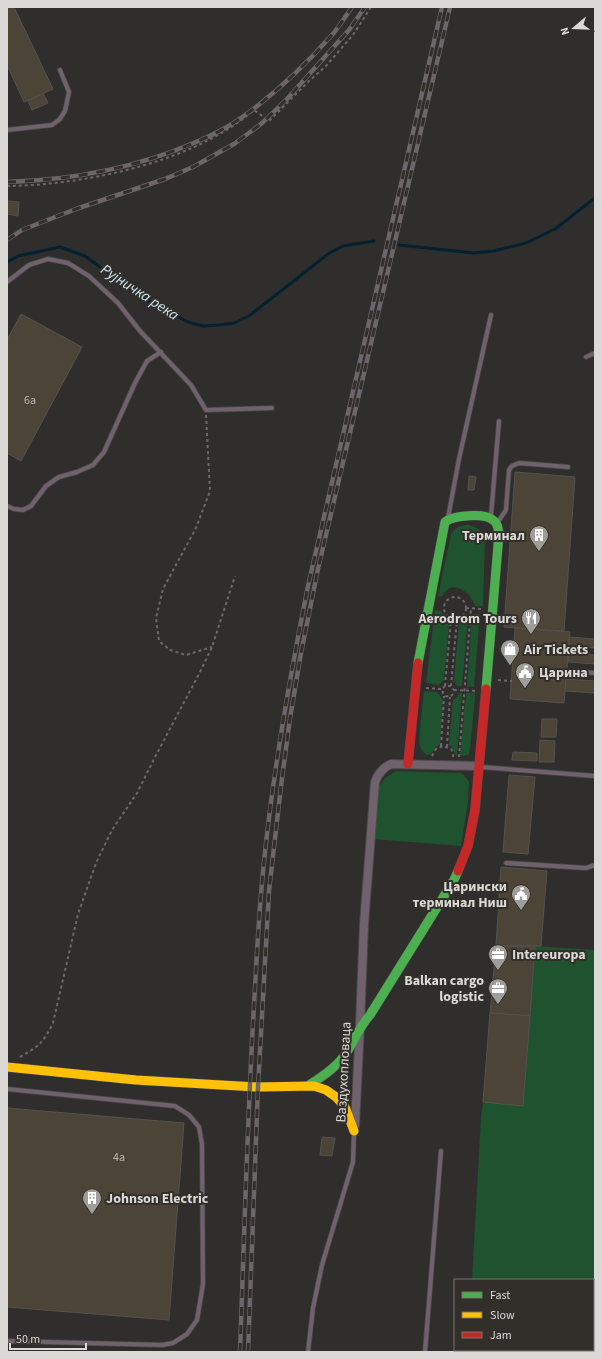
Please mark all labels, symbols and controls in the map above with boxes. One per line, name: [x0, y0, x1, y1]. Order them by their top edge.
north arrow: [554, 8, 594, 48]
text: N: [557, 25, 573, 37]
water label: Рујничка река: [96, 259, 183, 326]
house number: 6a: [24, 392, 36, 409]
building icon: Терминал: [528, 524, 550, 552]
place label: Терминал: [462, 526, 525, 546]
restaurant icon: Aerodrom Tours: [520, 607, 542, 635]
place label: Aerodrom Tours: [417, 609, 517, 629]
shop icon: Air Tickets: [499, 638, 521, 666]
place label: Air Tickets: [523, 640, 588, 660]
public building icon: Царина: [514, 661, 536, 689]
place label: Царина: [539, 663, 588, 683]
place label: Царински терминал Ниш: [413, 877, 507, 913]
public building icon: Царински терминал Ниш: [510, 883, 532, 911]
office icon: Intereuropa: [487, 943, 509, 971]
place label: Intereuropa: [512, 945, 586, 965]
place label: Balkan cargo logistic: [404, 971, 484, 1007]
office icon: Balkan cargo logistic: [487, 977, 509, 1005]
street label: Ваздухопловаца: [331, 1021, 357, 1123]
house number: 4a: [113, 1149, 125, 1166]
building icon: Johnson Electric: [81, 1187, 103, 1215]
place label: Johnson Electric: [106, 1189, 209, 1209]
legend: [454, 1279, 594, 1351]
text: Fast: [490, 1287, 510, 1304]
text: Slow: [490, 1307, 515, 1324]
scale bar: [10, 1325, 86, 1351]
text: Jam: [490, 1327, 512, 1344]
text: 50 m: [16, 1331, 40, 1348]

